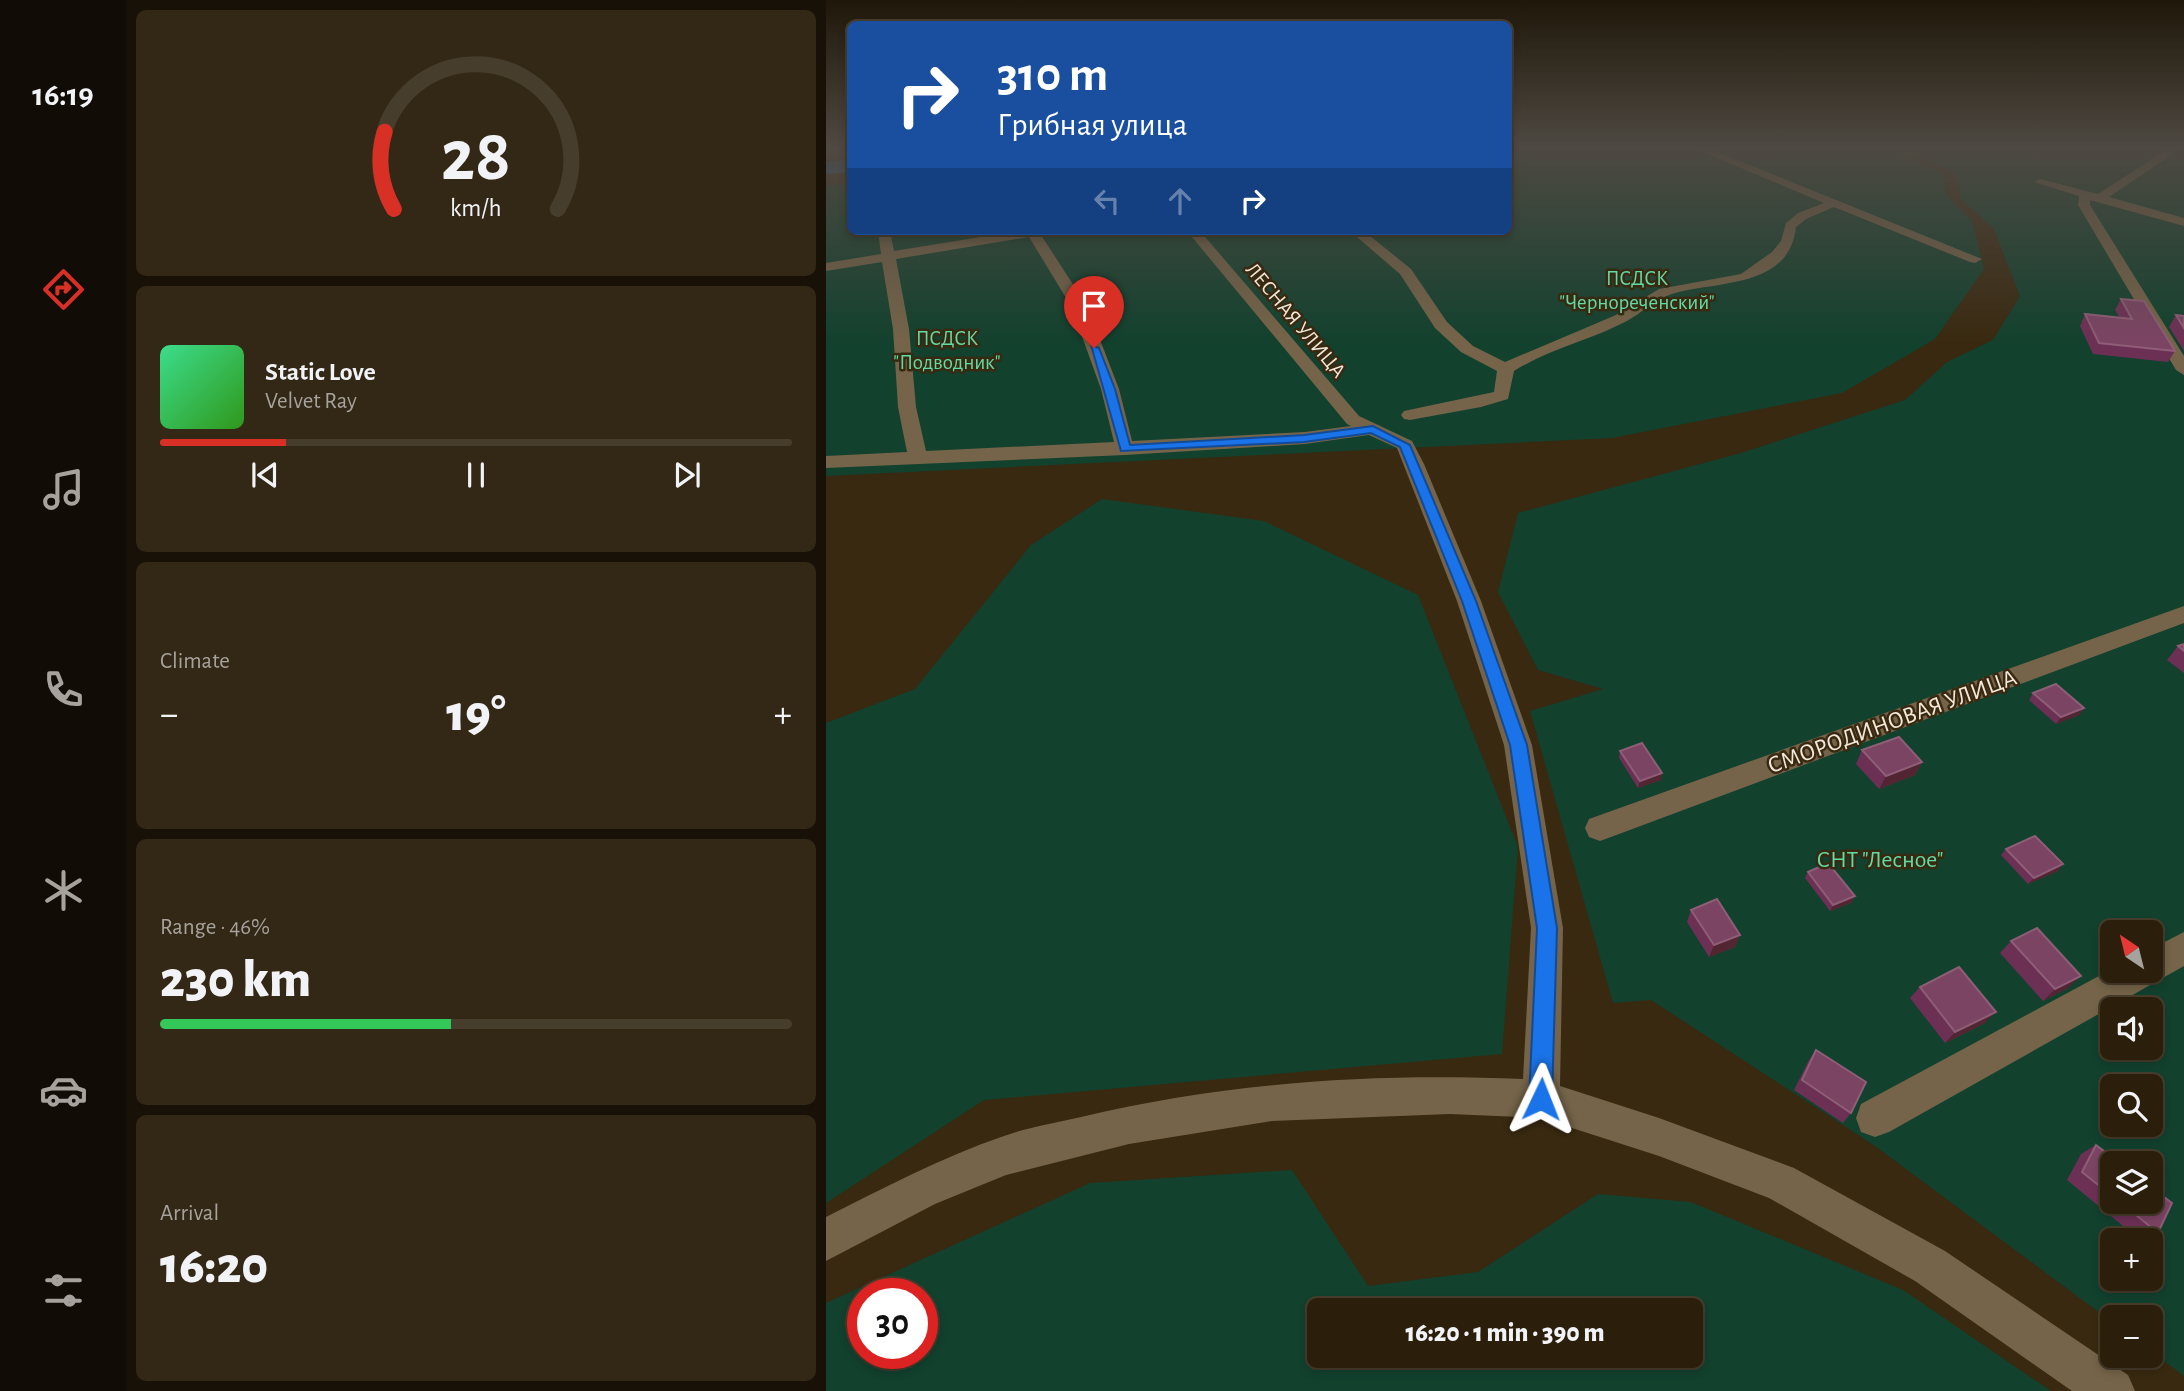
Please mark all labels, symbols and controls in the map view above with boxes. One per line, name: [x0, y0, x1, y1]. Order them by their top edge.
icon: right: [882, 49, 973, 140]
text: 310 m: [997, 51, 1108, 100]
text: 16:19: [32, 79, 94, 111]
text: Грибная улица: [997, 109, 1187, 141]
text: 28: [441, 121, 511, 194]
icon: left: [1088, 182, 1126, 220]
icon: ahead: [1161, 182, 1199, 220]
icon: right: [1234, 182, 1272, 220]
text: km/h: [450, 196, 502, 221]
street label: ЛЕСНАЯ УЛИЦА: [1242, 259, 1350, 382]
icon: directions: [39, 265, 88, 314]
park label: ПСДСК "Чернореченский": [1559, 268, 1715, 313]
pin: [1064, 276, 1124, 348]
icon: arrive: [1075, 287, 1113, 325]
park label: ПСДСК "Подводник": [893, 328, 1001, 373]
text: Static Love: [265, 359, 376, 385]
text: Velvet Ray: [265, 390, 357, 413]
icon: previous: [246, 456, 284, 494]
icon: pause: [457, 456, 495, 494]
icon: next: [668, 456, 706, 494]
icon: music: [39, 465, 88, 514]
text: Climate: [160, 650, 230, 673]
icon: phone: [39, 665, 88, 714]
street label: СМОРОДИНОВАЯ УЛИЦА: [1765, 666, 2020, 778]
text: 19°: [446, 688, 506, 740]
text: −: [160, 696, 178, 734]
text: +: [774, 696, 792, 734]
park label: СНТ "Лесное": [1816, 848, 1944, 872]
icon: climate: [39, 866, 88, 915]
text: Range · 46%: [160, 916, 270, 939]
north arrow: [2100, 920, 2163, 984]
map controls: [2100, 920, 2163, 1368]
text: 230 km: [160, 954, 311, 1006]
button: sound: [2100, 997, 2163, 1060]
position arrow: [1504, 1062, 1578, 1136]
icon: car: [39, 1066, 88, 1115]
button: search: [2100, 1074, 2163, 1137]
button: layers: [2100, 1151, 2163, 1214]
text: Arrival: [160, 1202, 219, 1225]
button: +: [2100, 1228, 2163, 1291]
text: 16:20: [160, 1240, 268, 1292]
icon: filters: [39, 1266, 88, 1315]
speed limit sign: 30: [847, 1278, 938, 1369]
button: −: [2100, 1305, 2163, 1368]
text: 16:20 · 1 min · 390 m: [1406, 1320, 1604, 1346]

